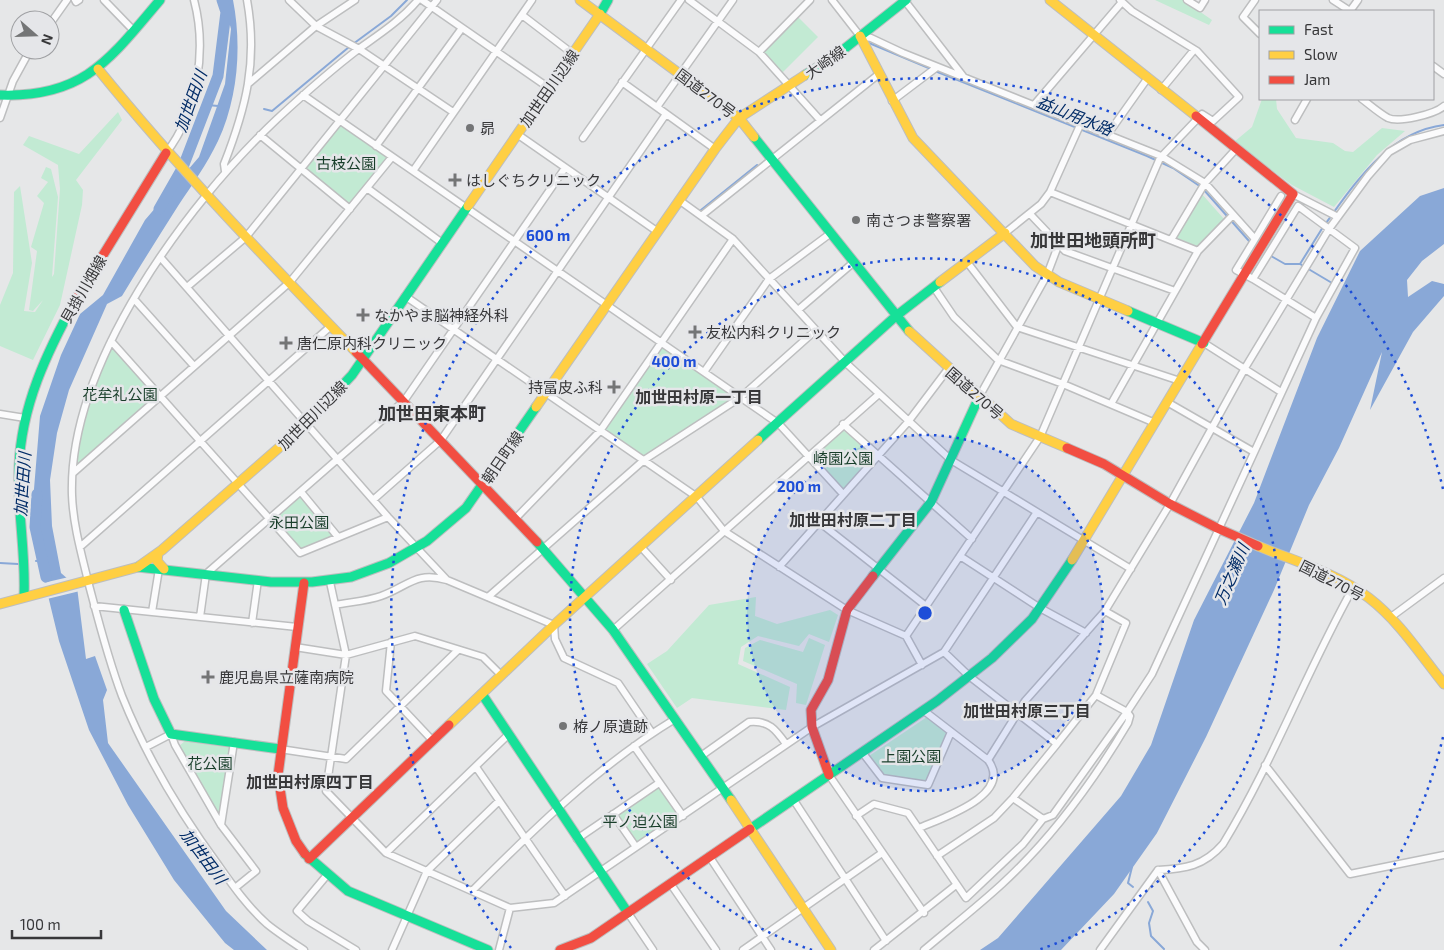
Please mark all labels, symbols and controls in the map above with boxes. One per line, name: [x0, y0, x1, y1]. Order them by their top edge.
north arrow: [10, 10, 60, 60]
legend: [1259, 10, 1434, 100]
text: Fast: [1304, 20, 1334, 38]
text: N: [38, 32, 57, 47]
street label: 大崎線: [801, 42, 849, 82]
text: Slow: [1304, 45, 1338, 63]
street label: 加世田川辺線: [516, 46, 582, 130]
street label: 国道270号: [673, 65, 739, 121]
water label: 加世田川: [170, 66, 211, 134]
text: Jam: [1304, 70, 1330, 88]
water label: 益山用水路: [1034, 91, 1117, 140]
place label: 昴: [480, 119, 495, 137]
marker: 昴: [464, 122, 476, 134]
park label: 古枝公園: [316, 154, 376, 172]
place label: はしぐちクリニック: [466, 171, 601, 189]
marker: はしぐちクリニック: [448, 173, 462, 187]
place label: 南さつま警察署: [866, 211, 971, 229]
marker: 南さつま警察署: [850, 214, 862, 226]
text: 600 m: [526, 226, 570, 244]
district label: 加世田地頭所町: [1030, 229, 1156, 251]
street label: 貝掛川畑線: [56, 252, 110, 326]
place label: なかやま脳神経外科: [374, 306, 509, 324]
marker: なかやま脳神経外科: [356, 308, 370, 322]
place label: 友松内科クリニック: [706, 323, 841, 341]
marker: 友松内科クリニック: [688, 325, 702, 339]
place label: 唐仁原内科クリニック: [297, 334, 447, 352]
marker: 唐仁原内科クリニック: [279, 336, 293, 350]
text: 400 m: [652, 352, 696, 370]
street label: 国道270号: [943, 363, 1007, 423]
street label: 加世田川辺線: [274, 377, 350, 453]
place label: 持冨皮ふ科: [528, 378, 603, 396]
marker: 持冨皮ふ科: [607, 380, 621, 394]
park label: 花牟礼公園: [82, 385, 158, 403]
district label: 加世田村原一丁目: [635, 387, 763, 406]
district label: 加世田東本町: [378, 402, 486, 424]
street label: 朝日町線: [477, 427, 527, 487]
water label: 加世田川: [10, 449, 34, 517]
park label: 崎園公園: [813, 449, 873, 467]
text: 200 m: [777, 477, 821, 495]
district label: 加世田村原二丁目: [789, 510, 917, 529]
park label: 永田公園: [269, 513, 329, 531]
water label: 万之瀬川: [1210, 539, 1253, 607]
street label: 国道270号: [1297, 556, 1367, 604]
centre of rings: [916, 604, 934, 622]
place label: 鹿児島県立薩南病院: [219, 668, 354, 686]
marker: 鹿児島県立薩南病院: [201, 670, 215, 684]
district label: 加世田村原三丁目: [963, 701, 1091, 720]
place label: 栫ノ原遺跡: [573, 717, 648, 735]
marker: 栫ノ原遺跡: [557, 720, 569, 732]
park label: 上園公園: [881, 747, 941, 765]
park label: 花公園: [187, 754, 233, 772]
district label: 加世田村原四丁目: [246, 772, 374, 791]
park label: 平ノ迫公園: [602, 812, 678, 830]
water label: 加世田川: [177, 825, 232, 889]
scale bar: [12, 908, 101, 940]
text: 100 m: [20, 915, 61, 933]

